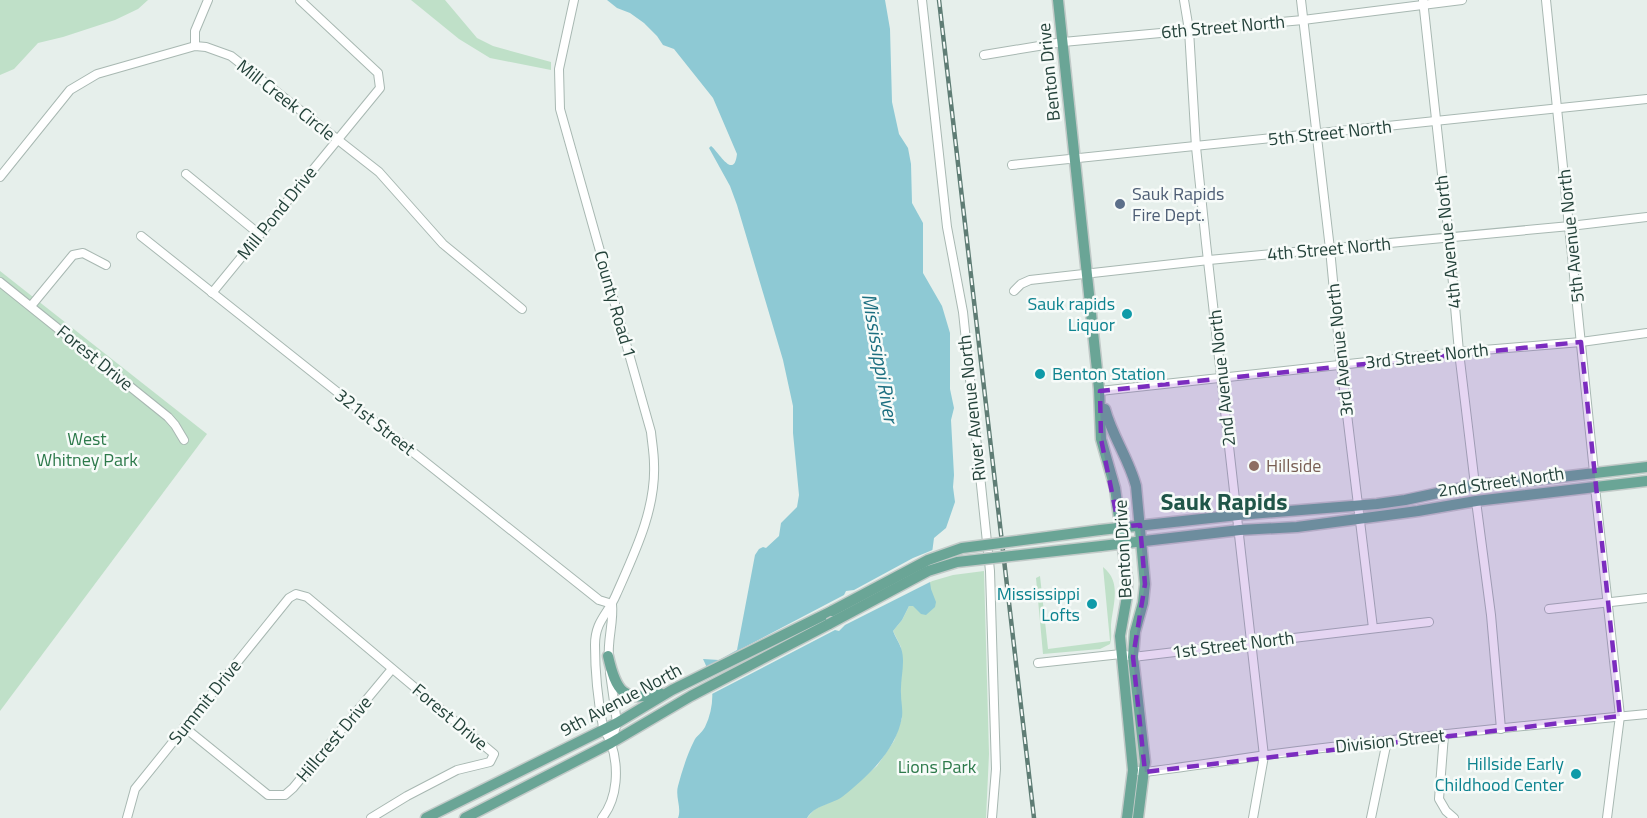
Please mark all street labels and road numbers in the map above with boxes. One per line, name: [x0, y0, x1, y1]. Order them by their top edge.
street label: 6th Street North: [1160, 8, 1286, 45]
street label: Benton Drive: [1030, 22, 1067, 122]
street label: Mill Creek Circle: [231, 52, 341, 147]
street label: 5th Street North: [1267, 113, 1393, 152]
street label: Mill Pond Drive: [230, 160, 323, 265]
street label: 5th Avenue North: [1550, 168, 1591, 304]
street label: 4th Avenue North: [1427, 174, 1468, 310]
street label: 4th Street North: [1266, 230, 1392, 267]
street label: County Road 1: [587, 247, 644, 361]
street label: 3rd Avenue North: [1319, 282, 1360, 418]
street label: 2nd Avenue North: [1201, 308, 1242, 448]
street label: Forest Drive: [51, 318, 139, 397]
street label: River Avenue North: [950, 334, 993, 482]
street label: 3rd Street North: [1364, 336, 1490, 375]
street label: 321st Street: [329, 382, 422, 462]
street label: 2nd Street North: [1436, 459, 1566, 504]
street label: Benton Drive: [1106, 499, 1139, 599]
street label: 1st Street North: [1170, 624, 1296, 665]
street label: Summit Drive: [162, 653, 248, 750]
street label: 9th Avenue North: [555, 656, 686, 743]
street label: Forest Drive: [406, 677, 494, 756]
street label: Hillcrest Drive: [289, 690, 378, 788]
street label: Division Street: [1334, 721, 1447, 760]

